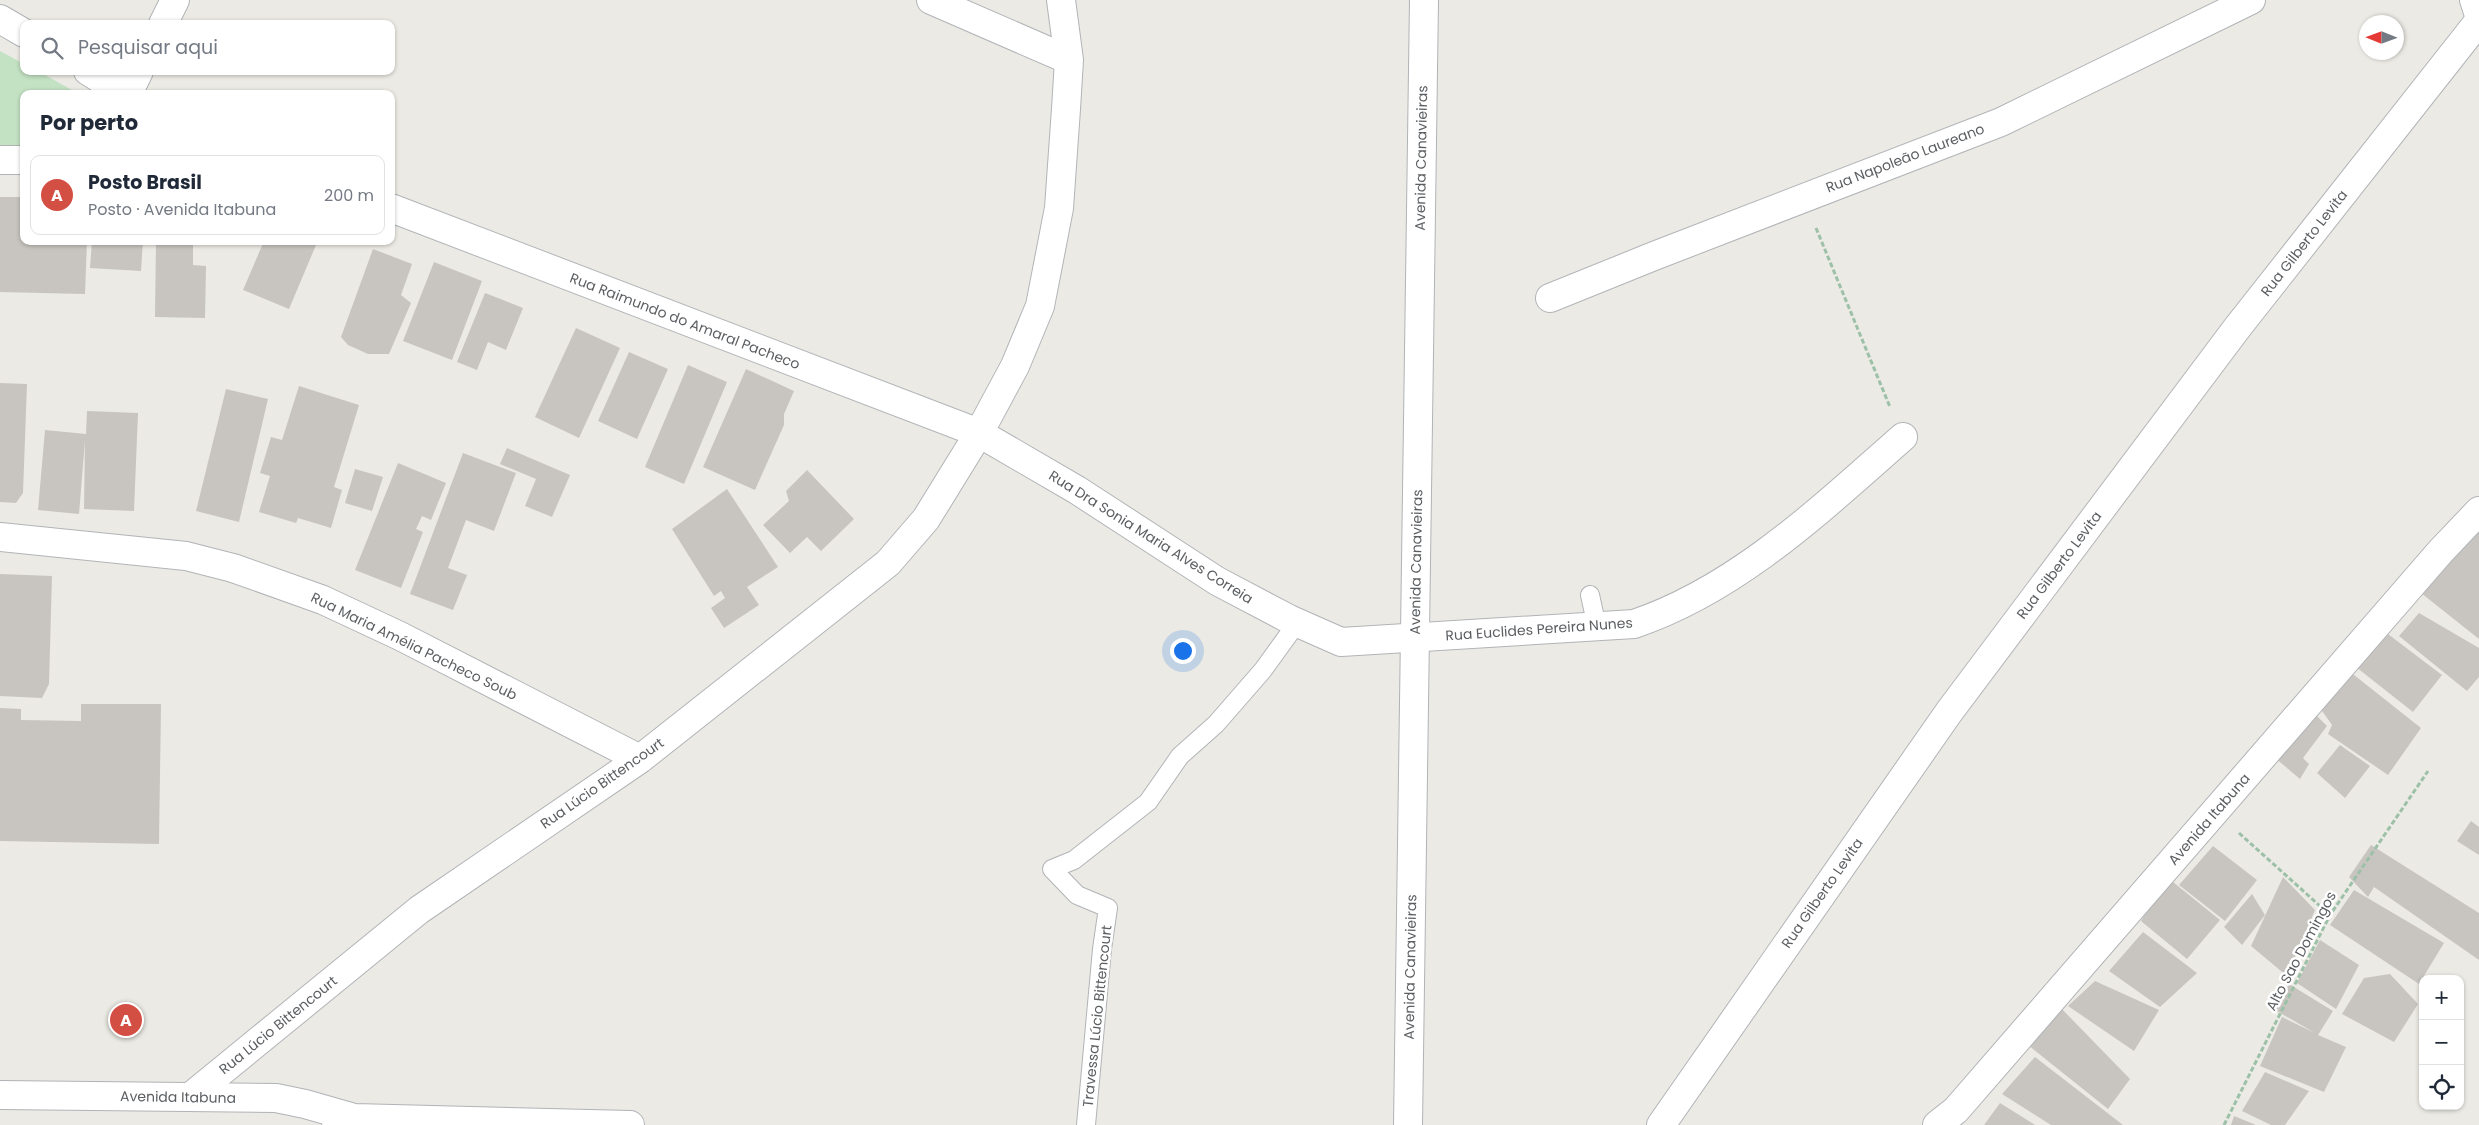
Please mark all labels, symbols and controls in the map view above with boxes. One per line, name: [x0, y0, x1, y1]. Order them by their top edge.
north arrow: [2359, 15, 2404, 60]
search box: [20, 20, 395, 75]
icon: search: [38, 34, 66, 62]
text: Pesquisar aqui: [78, 34, 218, 61]
street label: Avenida Canavieiras: [1410, 85, 1432, 231]
text: Por perto: [40, 108, 138, 137]
street label: Rua Napoleão Laureano: [1823, 118, 1987, 198]
text: Posto Brasil: [88, 169, 202, 196]
text: A: [51, 184, 63, 207]
text: 200 m: [324, 184, 374, 207]
street label: Rua Gilberto Levita: [2256, 186, 2352, 300]
text: Posto · Avenida Itabuna: [88, 198, 276, 221]
street label: Rua Raimundo do Amaral Pacheco: [567, 268, 803, 374]
street label: Rua Dra Sonia Maria Alves Correia: [1045, 466, 1257, 608]
street label: Avenida Canavieiras: [1405, 489, 1427, 635]
street label: Rua Gilberto Levita: [2012, 507, 2106, 623]
street label: Rua Maria Amélia Pacheco Soub: [308, 587, 520, 705]
street label: Rua Euclides Pereira Nunes: [1445, 612, 1633, 646]
your location: [1170, 638, 1196, 664]
street label: Rua Lúcio Bittencourt: [536, 733, 668, 833]
street label: Avenida Itabuna: [2163, 769, 2255, 869]
street label: Rua Gilberto Levita: [1776, 834, 1868, 952]
street label: Alto Sao Domingos: [2261, 888, 2341, 1014]
street label: Avenida Canavieiras: [1399, 894, 1421, 1040]
street label: Travessa Lúcio Bittencourt: [1077, 924, 1117, 1108]
street label: Rua Lúcio Bittencourt: [215, 971, 341, 1079]
map controls: [2419, 975, 2464, 1110]
button: +: [2419, 975, 2464, 1020]
pin: A: [110, 1001, 142, 1039]
button: −: [2419, 1020, 2464, 1065]
button: locate: [2419, 1065, 2464, 1110]
street label: Avenida Itabuna: [120, 1086, 236, 1108]

